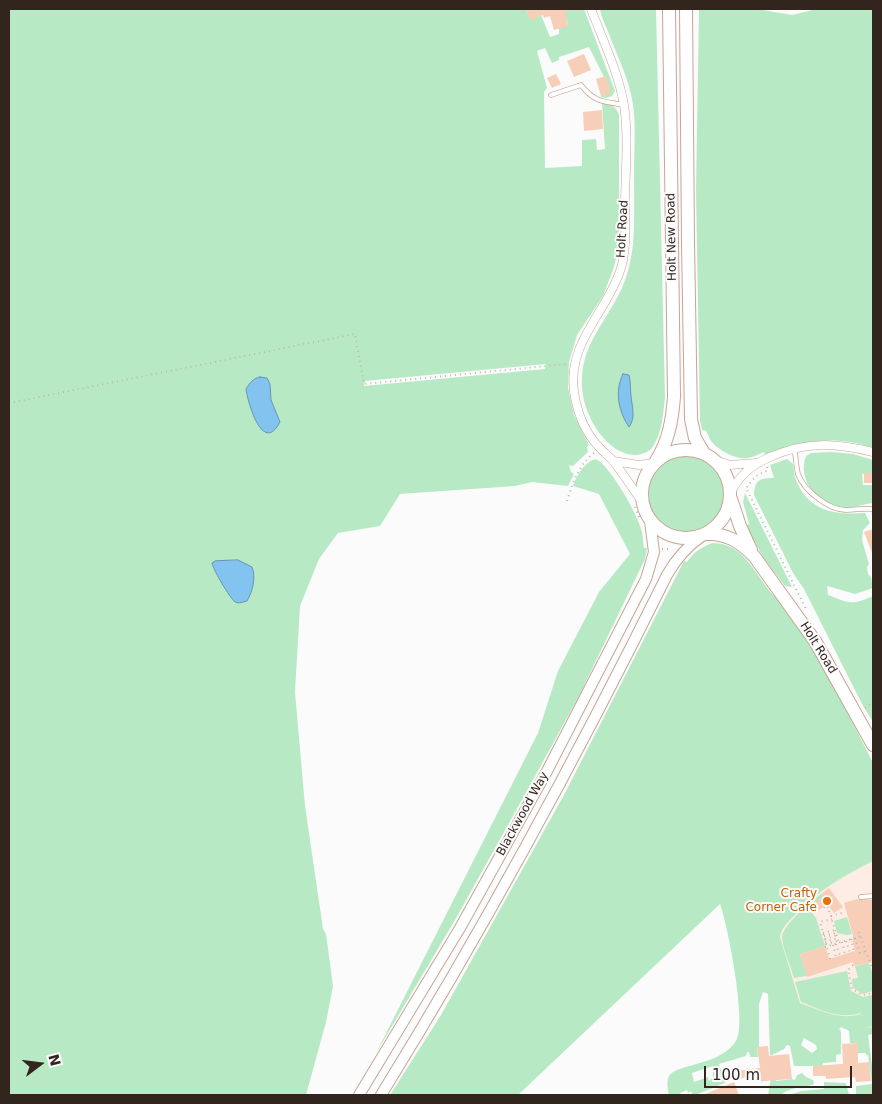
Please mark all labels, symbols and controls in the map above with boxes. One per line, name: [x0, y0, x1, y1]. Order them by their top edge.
street label: Holt New Road: [664, 193, 680, 281]
street label: Holt Road: [614, 199, 632, 259]
street label: Holt Road: [796, 619, 840, 677]
street label: Blackwood Way: [494, 769, 552, 859]
place label: Crafty Corner Cafe: [745, 887, 817, 915]
marker: Crafty Corner Cafe: [821, 895, 833, 907]
north arrow: [15, 1039, 65, 1089]
text: N: [45, 1052, 64, 1068]
scale bar: [707, 1056, 854, 1088]
text: 100 m: [712, 1066, 760, 1084]

